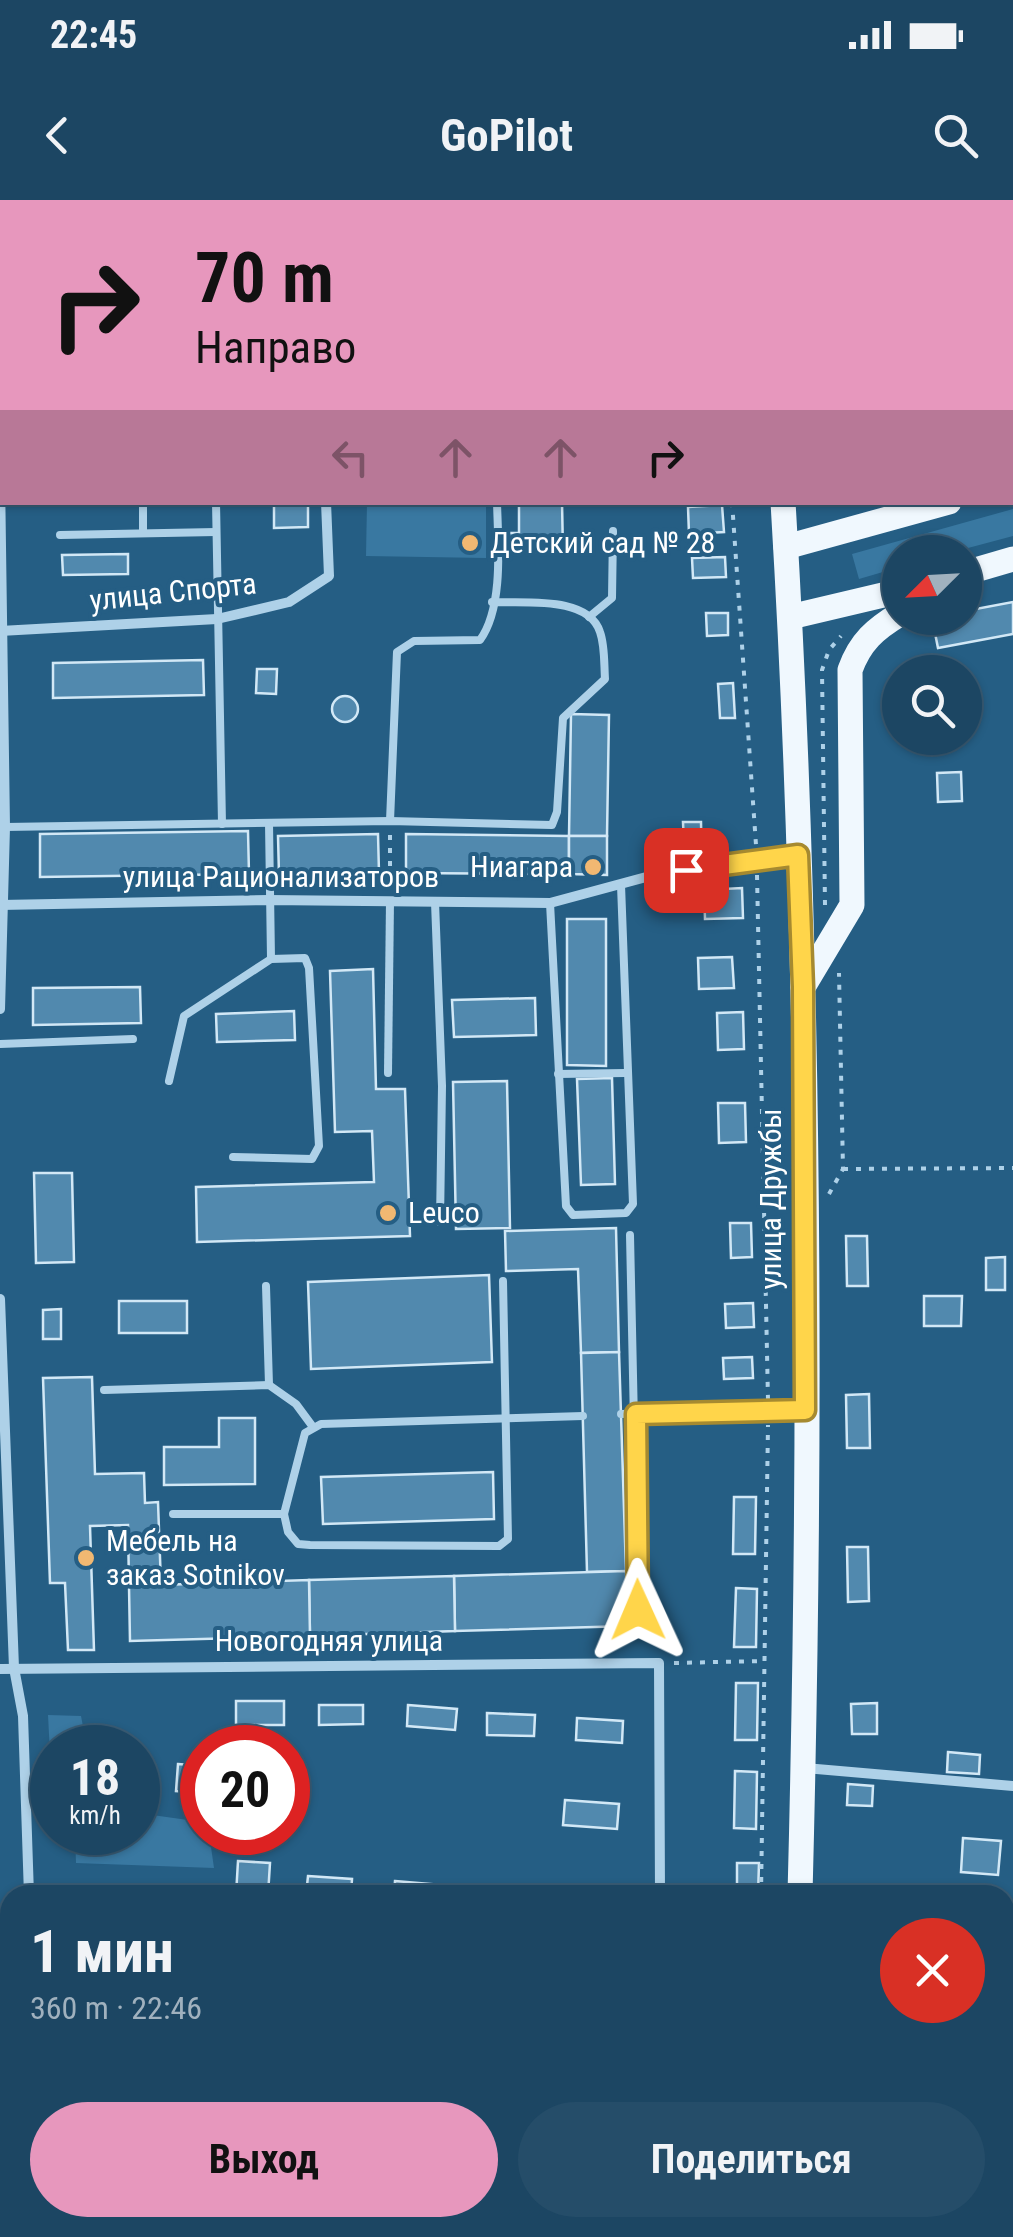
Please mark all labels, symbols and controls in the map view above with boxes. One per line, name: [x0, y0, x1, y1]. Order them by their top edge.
text: 22:45: [50, 13, 137, 57]
icon: back: [30, 108, 85, 163]
icon: search: [928, 108, 983, 163]
text: GoPilot: [440, 109, 573, 162]
text: 70 m: [195, 237, 334, 319]
icon: right: [30, 240, 160, 370]
text: Направо: [195, 321, 356, 374]
icon: left: [323, 430, 378, 485]
icon: ahead: [428, 430, 483, 485]
icon: ahead: [533, 430, 588, 485]
icon: right: [638, 430, 693, 485]
place label: Детский сад № 28: [490, 525, 715, 560]
marker: Детский сад № 28: [459, 532, 481, 554]
north arrow: [882, 535, 982, 635]
map controls: [882, 535, 982, 755]
street label: улица Спорта: [88, 565, 258, 618]
button: search: [882, 655, 982, 755]
pin: [644, 828, 729, 913]
icon: arrive: [659, 843, 714, 898]
place label: Ниагара: [470, 849, 573, 884]
marker: Ниагара: [582, 856, 604, 878]
street label: улица Рационализаторов: [123, 859, 439, 894]
street label: улица Дружбы: [753, 1108, 788, 1290]
place label: Leuco: [408, 1195, 480, 1230]
marker: Leuco: [377, 1202, 399, 1224]
place label: Мебель на заказ Sotnikov: [106, 1523, 285, 1592]
marker: Мебель на заказ Sotnikov: [75, 1547, 97, 1569]
position arrow: [586, 1558, 690, 1662]
street label: Новогодняя улица: [215, 1623, 443, 1658]
speed limit sign: 20: [180, 1725, 310, 1855]
text: 18: [70, 1749, 120, 1807]
text: km/h: [69, 1801, 121, 1830]
text: 1 мин: [30, 1916, 174, 1987]
button: close: [880, 1918, 985, 2023]
text: 360 m · 22:46: [30, 1989, 202, 2027]
button: Выход: [30, 2102, 498, 2217]
button: Поделиться: [518, 2102, 985, 2217]

